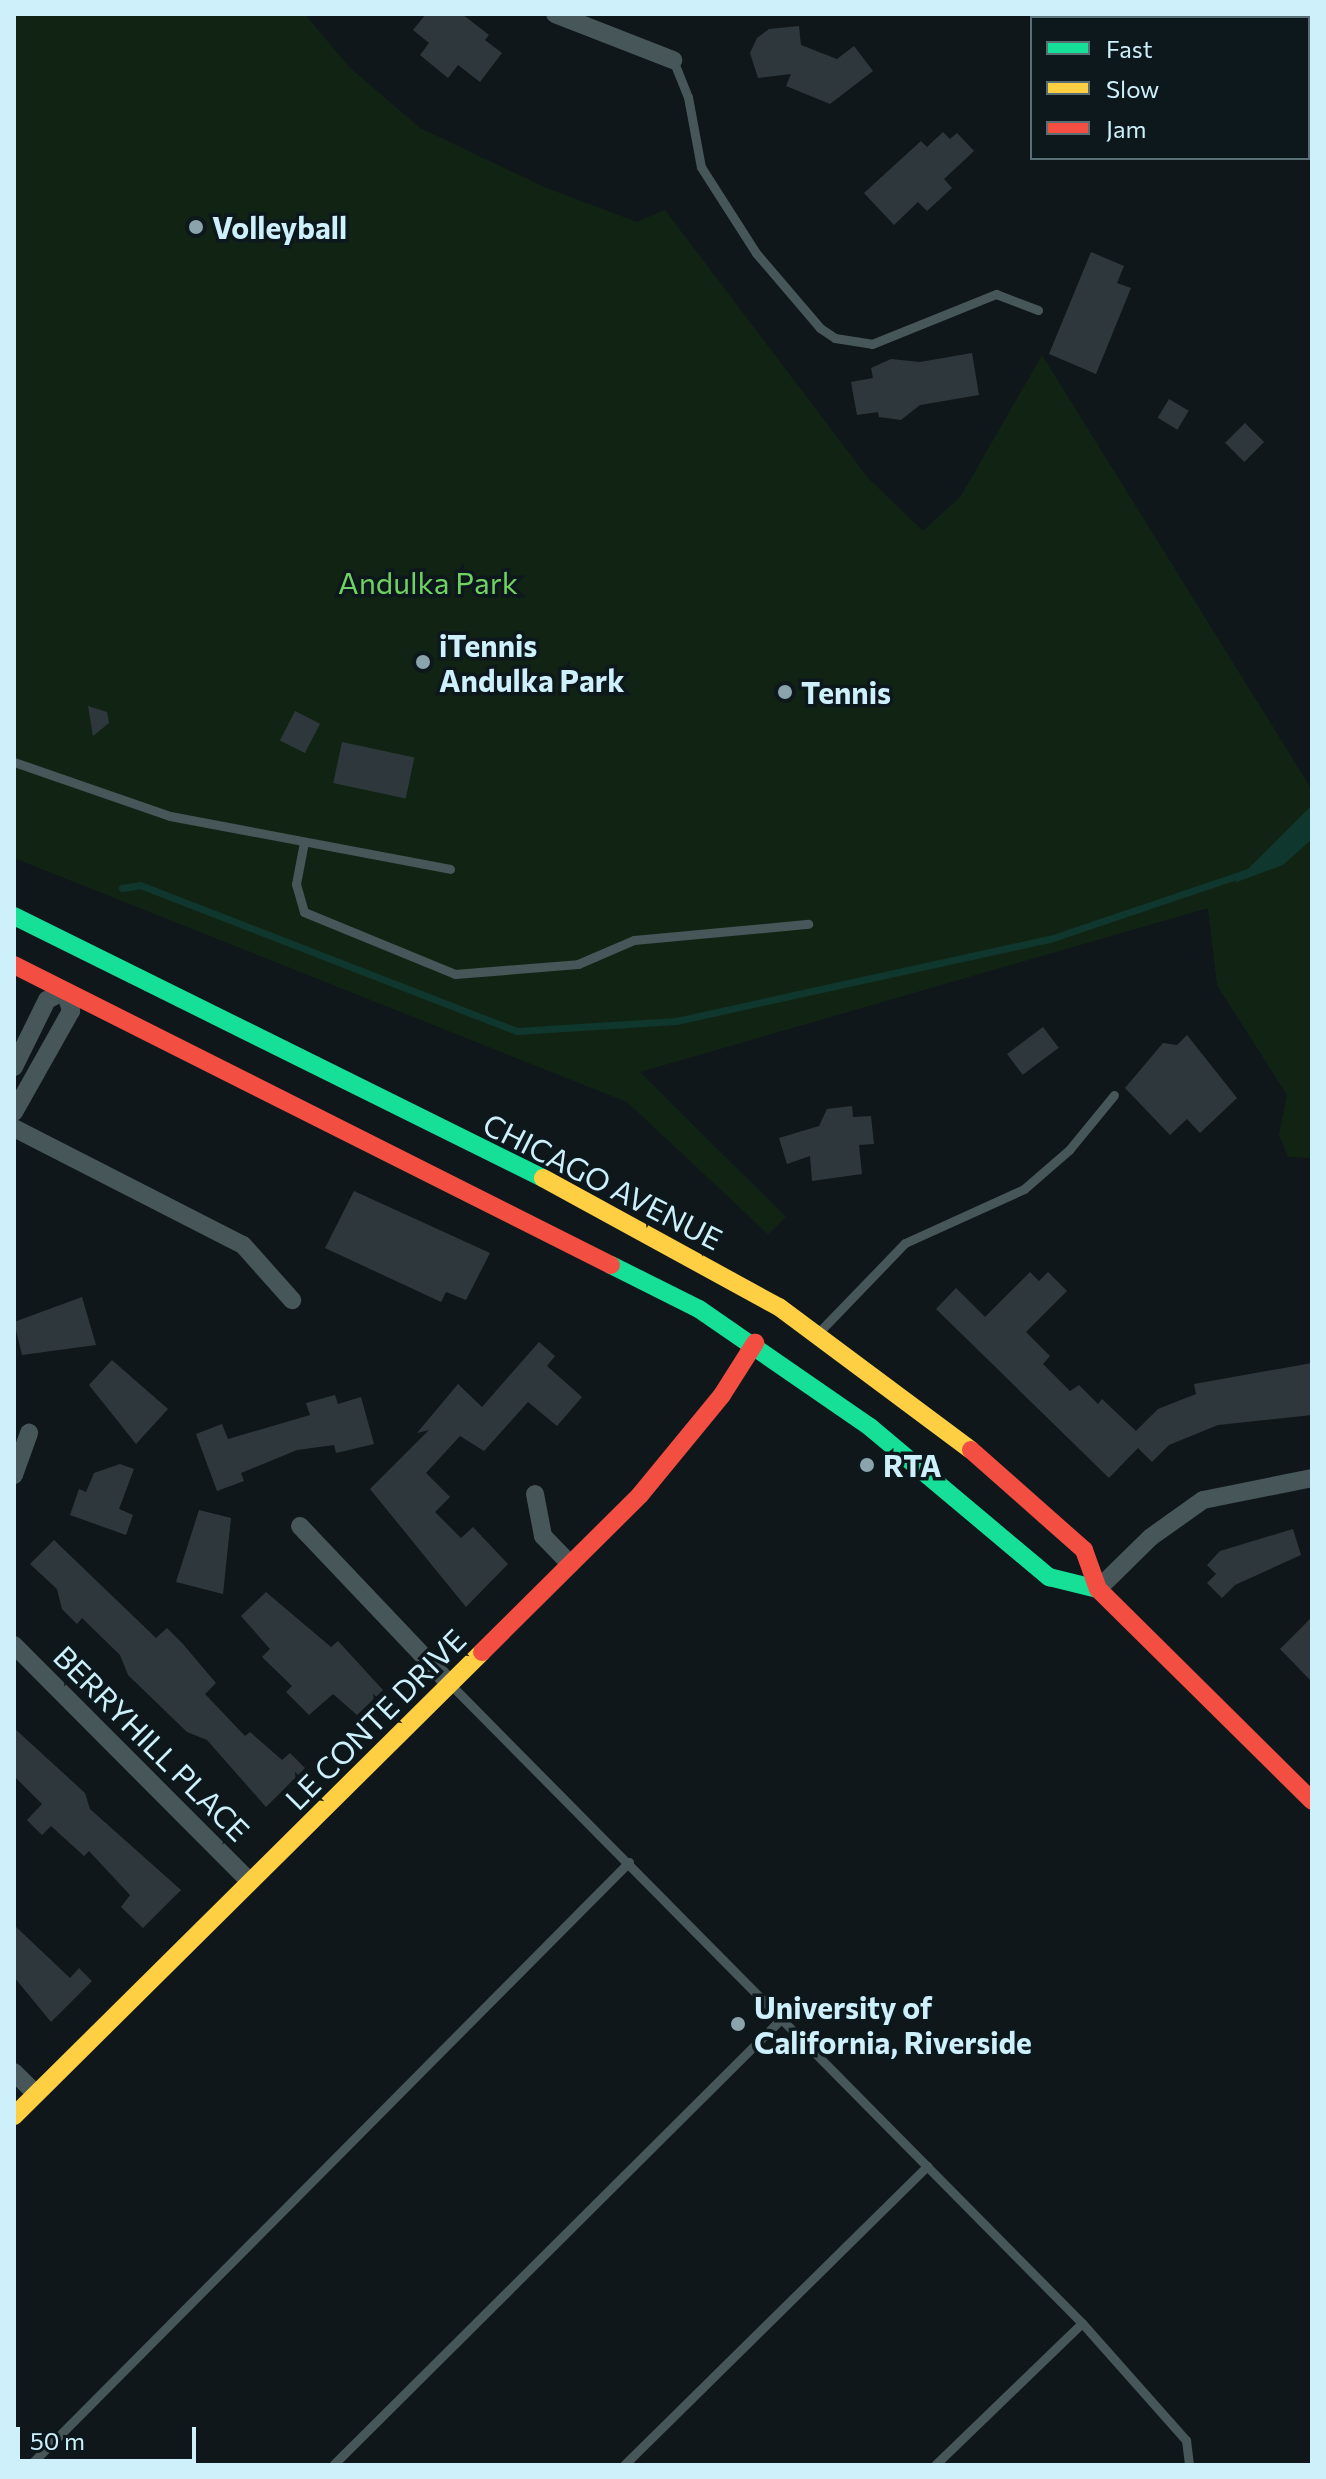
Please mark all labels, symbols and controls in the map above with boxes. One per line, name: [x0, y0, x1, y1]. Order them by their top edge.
legend: [1030, 16, 1310, 160]
text: Fast: [1106, 34, 1153, 63]
text: Slow: [1106, 74, 1159, 103]
text: Jam: [1106, 114, 1146, 143]
place label: Volleyball: [212, 209, 347, 245]
marker: Volleyball: [187, 218, 205, 236]
park label: Andulka Park: [338, 564, 518, 600]
place label: iTennis Andulka Park: [439, 627, 624, 698]
marker: iTennis Andulka Park: [414, 653, 432, 671]
place label: Tennis: [801, 674, 891, 710]
marker: Tennis: [776, 683, 794, 701]
street label: CHICAGO AVENUE: [478, 1105, 728, 1257]
place label: RTA: [883, 1447, 942, 1483]
marker: RTA: [858, 1456, 876, 1474]
street label: LE CONTE DRIVE: [277, 1621, 473, 1817]
street label: BERRYHILL PLACE: [47, 1638, 257, 1848]
place label: University of California, Riverside: [754, 1989, 1032, 2060]
marker: University of California, Riverside: [729, 2015, 747, 2033]
scale bar: [20, 2411, 200, 2461]
text: 50 m: [30, 2426, 85, 2455]

